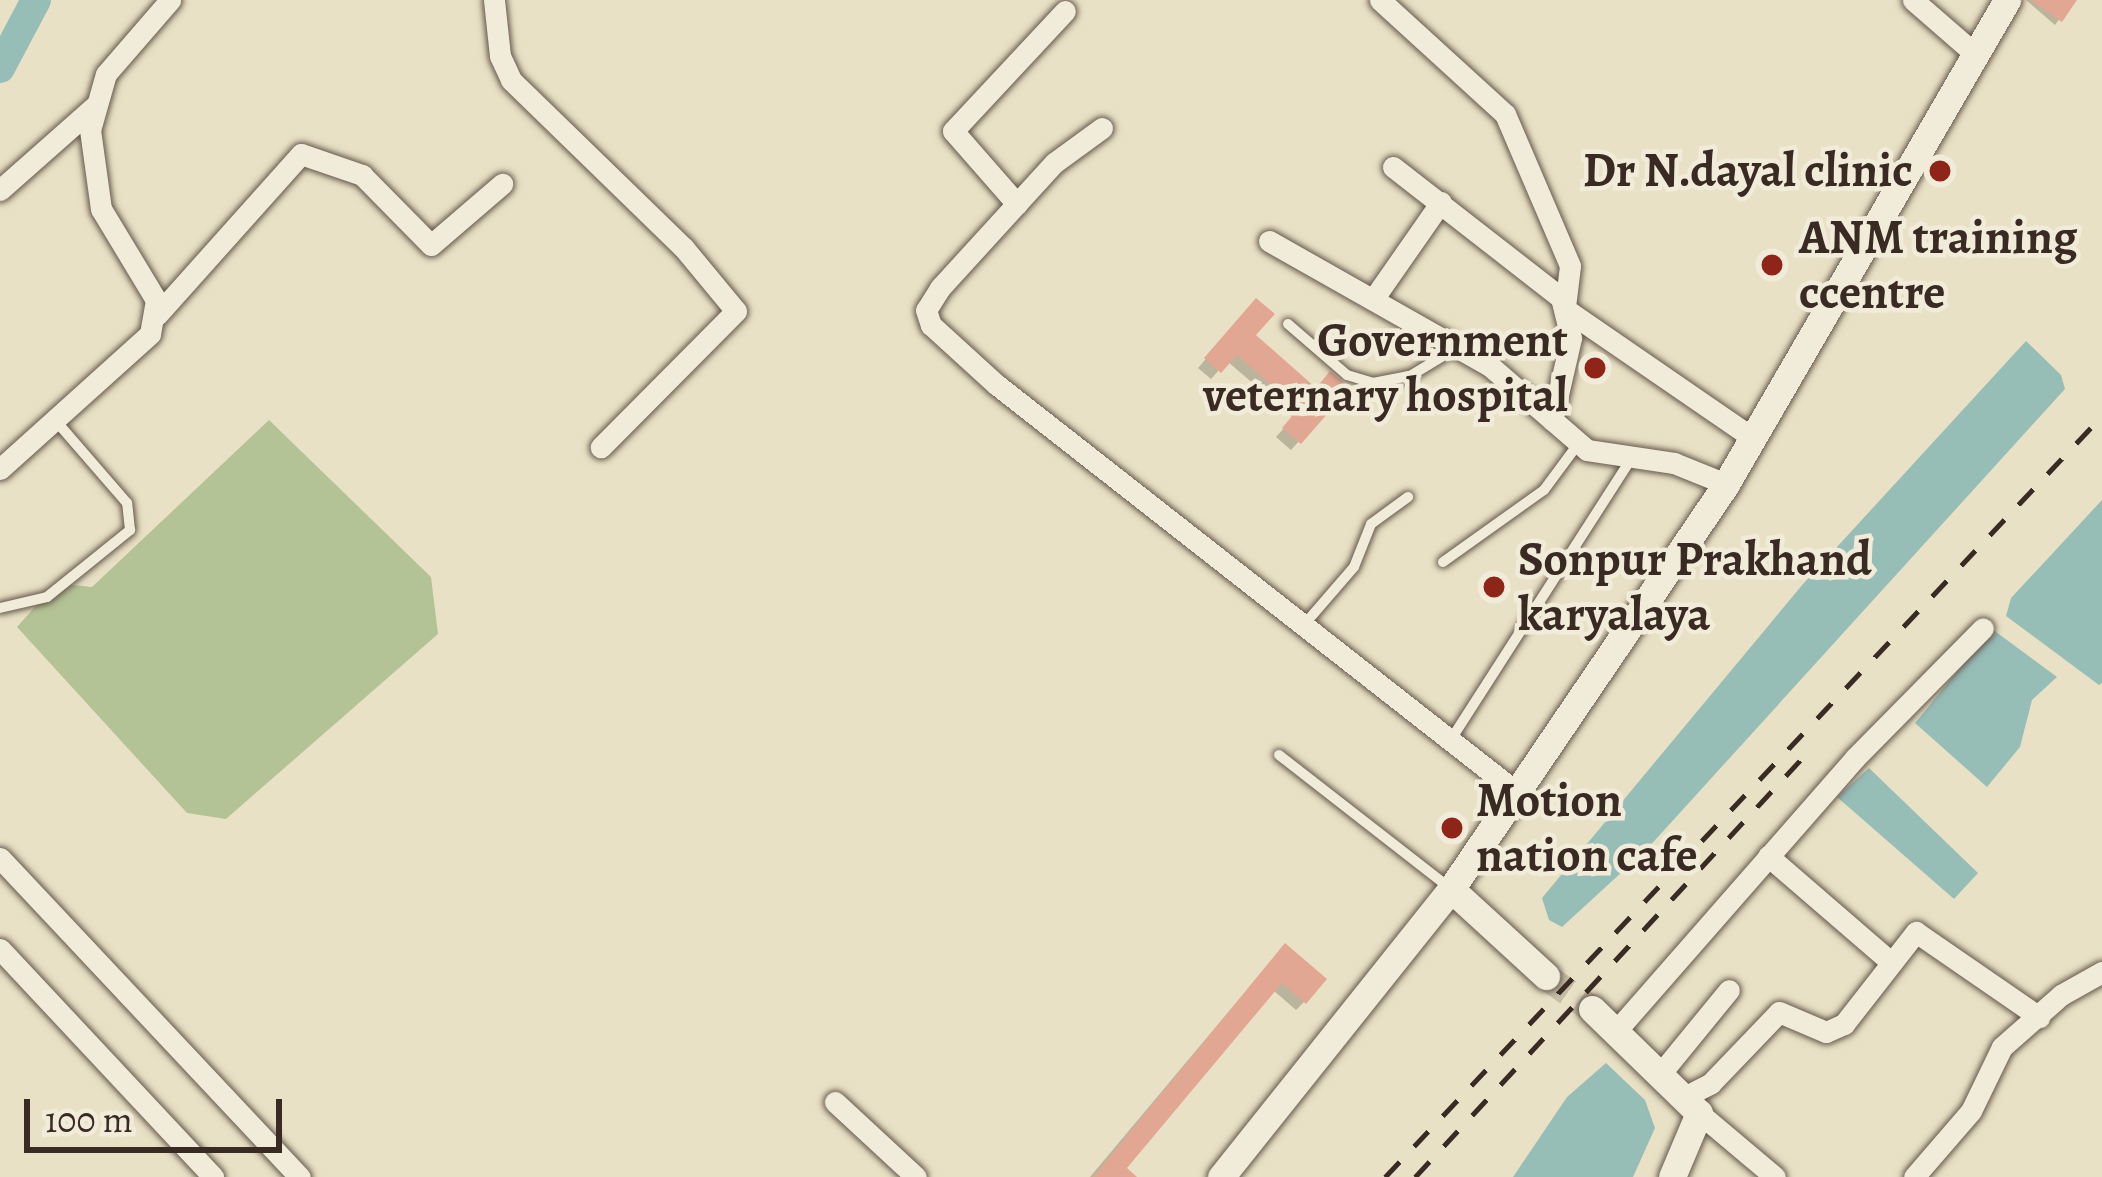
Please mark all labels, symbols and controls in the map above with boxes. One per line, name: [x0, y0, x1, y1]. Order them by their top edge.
place label: Dr N.dayal clinic: [1583, 142, 1913, 200]
marker: Dr N.dayal clinic: [1924, 155, 1956, 187]
place label: ANM training ccentre: [1799, 208, 2077, 321]
marker: ANM training ccentre: [1756, 249, 1788, 281]
place label: Government veternary hospital: [1203, 311, 1568, 424]
marker: Government veternary hospital: [1579, 352, 1611, 384]
place label: Sonpur Prakhand karyalaya: [1518, 530, 1872, 643]
marker: Sonpur Prakhand karyalaya: [1481, 574, 1507, 600]
place label: Motion nation cafe: [1476, 771, 1698, 884]
marker: Motion nation cafe: [1439, 815, 1465, 841]
scale bar: [30, 1075, 288, 1149]
text: 100 m: [45, 1095, 133, 1144]

